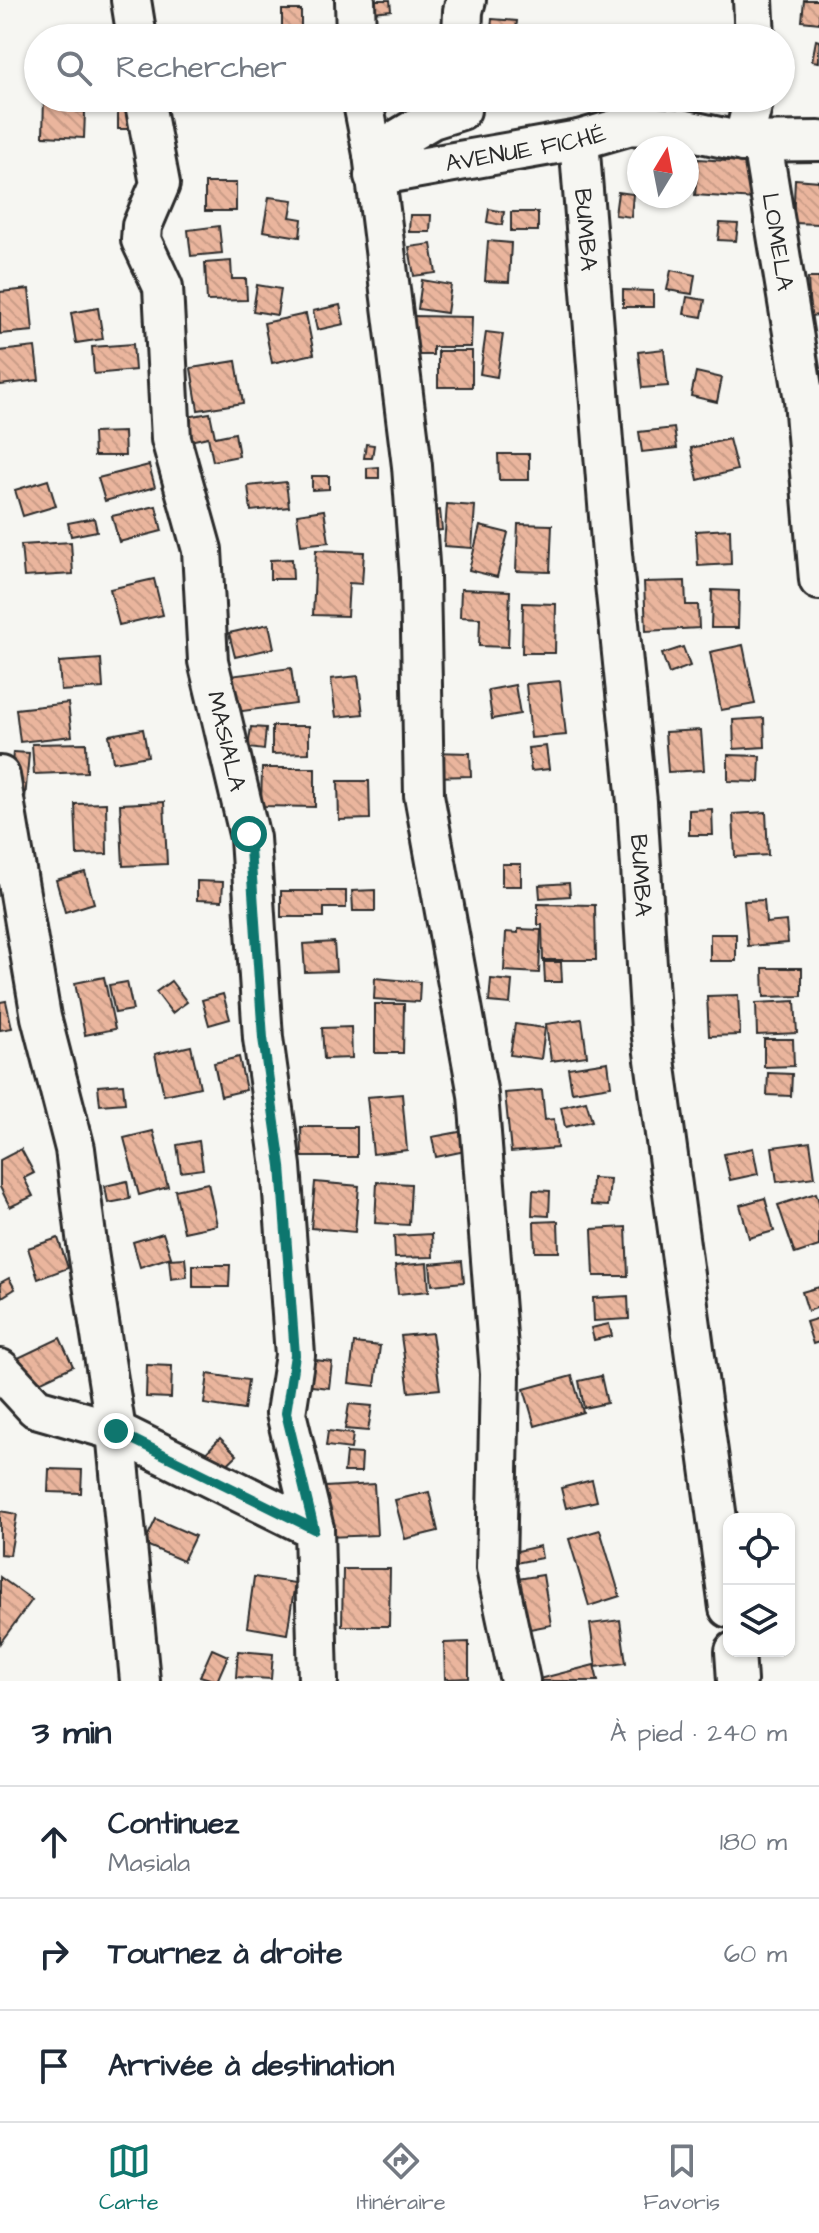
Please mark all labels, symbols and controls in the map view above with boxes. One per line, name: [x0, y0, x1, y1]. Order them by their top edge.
search box: [24, 24, 795, 112]
icon: search: [52, 46, 96, 90]
text: Rechercher: [116, 47, 287, 89]
street label: AVENUE FICHÉ: [443, 117, 610, 181]
north arrow: [627, 136, 699, 208]
street label: BUMBA: [565, 187, 605, 272]
street label: LOMELA: [752, 190, 802, 293]
street label: MASIALA: [198, 688, 254, 795]
route start: [231, 816, 267, 852]
street label: BUMBA: [621, 833, 660, 918]
route end: [98, 1413, 134, 1449]
map controls: [723, 1513, 795, 1657]
button: locate: [723, 1513, 795, 1585]
button: layers: [723, 1585, 795, 1657]
text: 3 min: [32, 1709, 112, 1757]
text: À pied · 240 m: [610, 1715, 787, 1751]
text: Continuez: [108, 1803, 239, 1845]
icon: ahead: [32, 1820, 76, 1864]
text: 180 m: [720, 1824, 787, 1860]
text: Masiala: [108, 1845, 190, 1881]
icon: right: [32, 1932, 76, 1976]
text: Tournez à droite: [108, 1933, 342, 1975]
text: 60 m: [724, 1936, 787, 1972]
icon: arrive: [32, 2044, 76, 2088]
text: Arrivée à destination: [108, 2045, 394, 2087]
tab: Carte: [99, 2139, 159, 2218]
tab: Itinéraire: [356, 2139, 446, 2218]
tab: Favoris: [643, 2139, 720, 2218]

